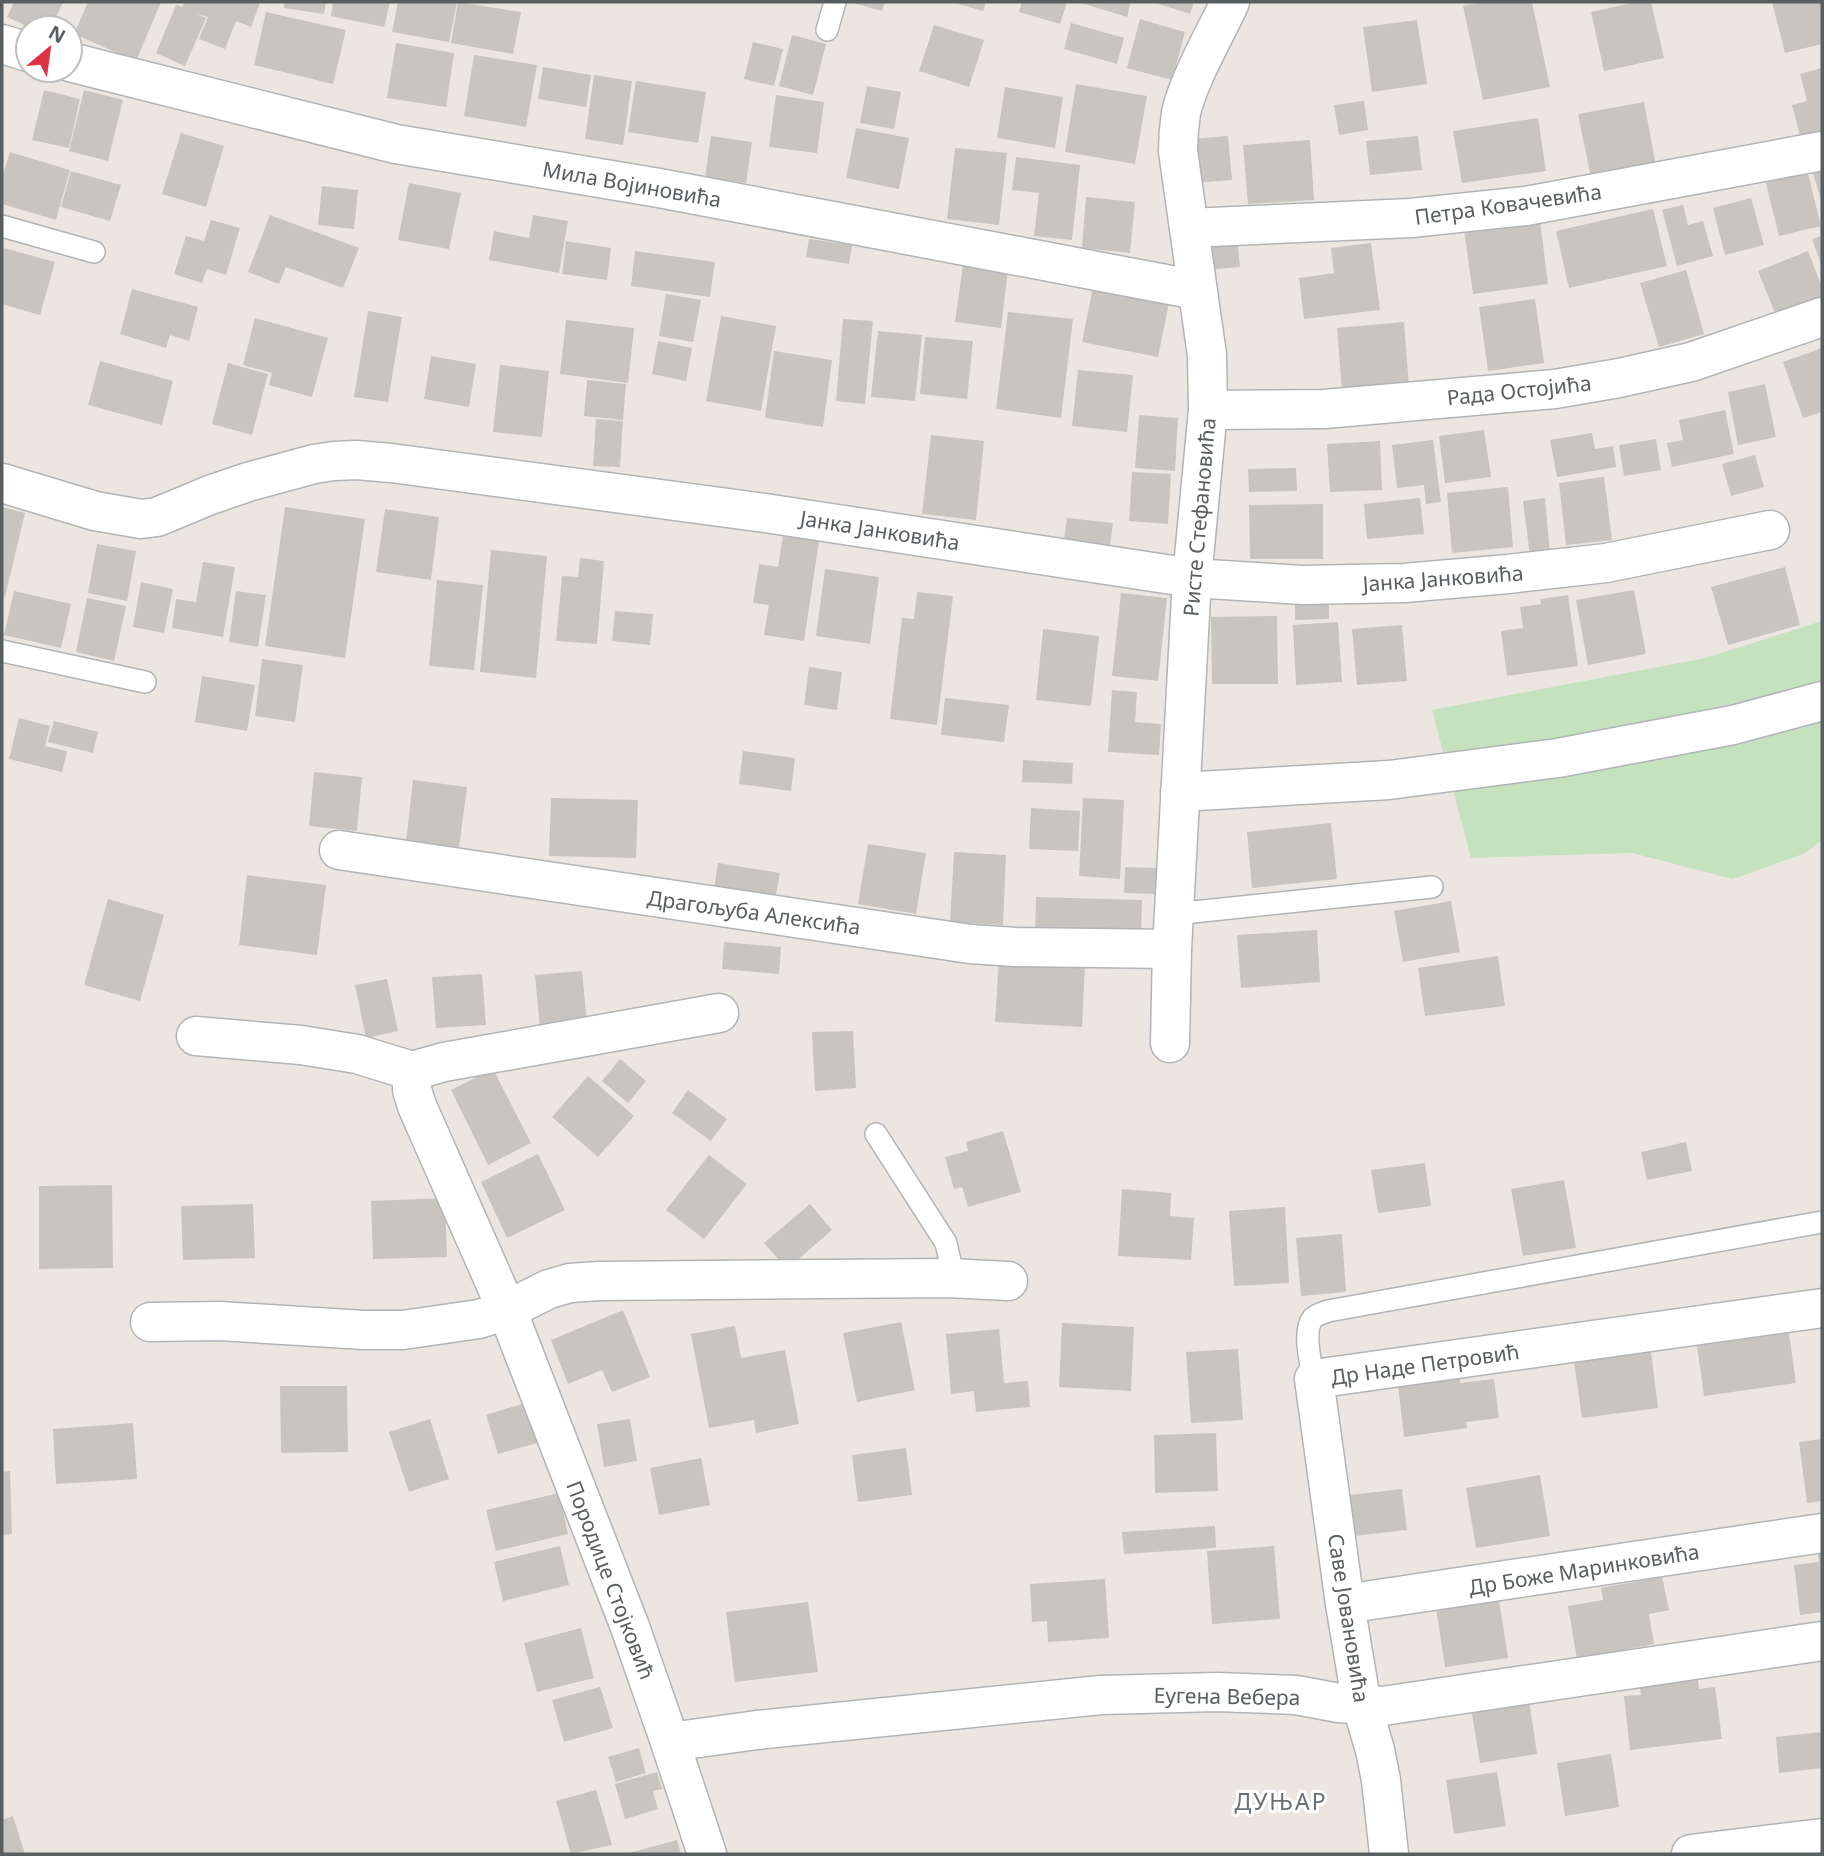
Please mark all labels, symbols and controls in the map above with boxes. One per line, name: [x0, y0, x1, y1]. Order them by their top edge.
north arrow: [14, 14, 84, 84]
text: N: [44, 19, 70, 49]
street label: Мила Војиновића: [540, 154, 724, 214]
street label: Петра Ковачевића: [1413, 177, 1603, 231]
street label: Рада Остојића: [1445, 368, 1593, 412]
street label: Ристе Стефановића: [1176, 417, 1222, 617]
street label: Јанка Јанковића: [796, 503, 962, 556]
street label: Јанка Јанковића: [1360, 558, 1524, 598]
street label: Драгољуба Алексића: [646, 883, 862, 941]
street label: Др Наде Петровић: [1329, 1337, 1521, 1391]
street label: Породице Стојковић: [560, 1477, 662, 1683]
street label: Саве Јовановића: [1322, 1532, 1376, 1704]
street label: Др Боже Маринковића: [1467, 1537, 1701, 1601]
street label: Еугена Вебера: [1153, 1681, 1301, 1711]
district label: ДУЊАР: [1234, 1785, 1328, 1817]

